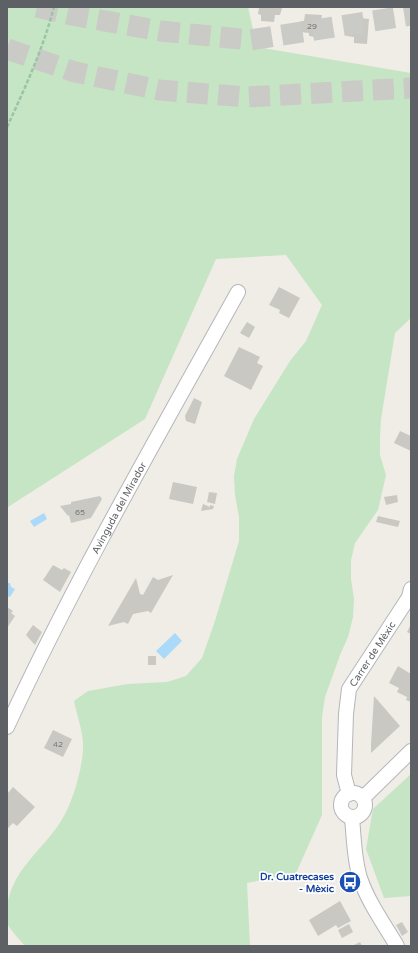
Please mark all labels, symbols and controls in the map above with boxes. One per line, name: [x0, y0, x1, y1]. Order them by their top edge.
house number: 29: [307, 22, 317, 31]
street label: Avinguda del Mirador: [90, 460, 149, 556]
house number: 65: [75, 508, 85, 517]
street label: Carrer de Mèxic: [347, 619, 398, 689]
house number: 42: [53, 740, 63, 749]
bus stop icon: Dr. Cuatrecases - Mèxic: [337, 869, 363, 895]
place label: Dr. Cuatrecases - Mèxic: [260, 871, 335, 895]

